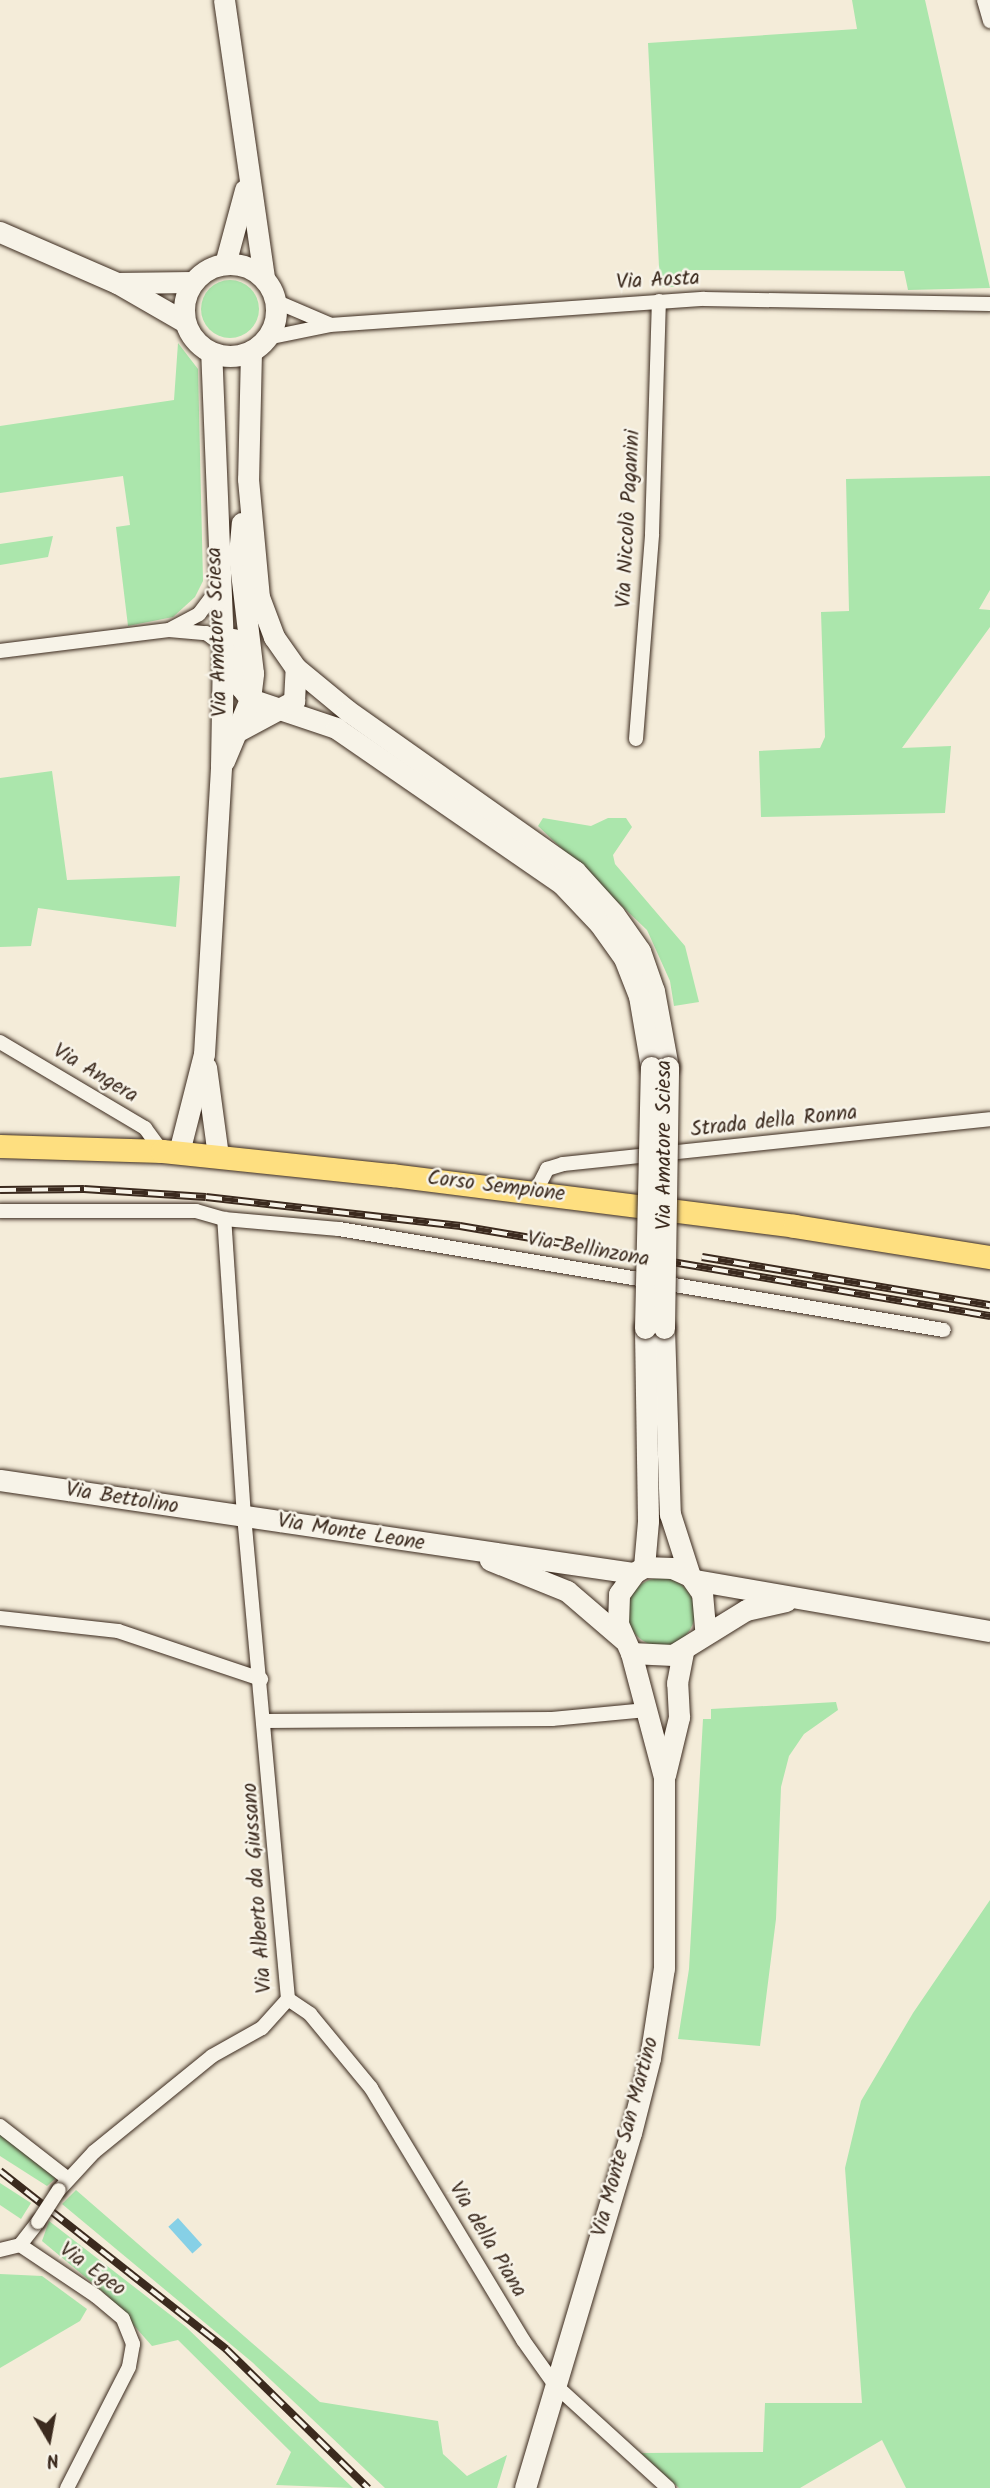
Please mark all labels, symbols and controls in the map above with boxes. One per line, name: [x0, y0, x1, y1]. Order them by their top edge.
street label: Via Aosta: [616, 266, 700, 296]
street label: Via Niccolò Paganini: [612, 429, 646, 609]
street label: Via Amatore Sciesa: [202, 547, 234, 717]
street label: Via Angera: [48, 1039, 142, 1109]
street label: Via Amatore Sciesa: [652, 1060, 678, 1230]
street label: Strada della Ronna: [689, 1101, 859, 1143]
street label: Corso Sempione: [426, 1166, 566, 1208]
street label: Via Bellinzona: [525, 1227, 651, 1273]
street label: Via Bettolino: [64, 1478, 180, 1520]
street label: Via Monte Leone: [276, 1509, 426, 1557]
street label: Via Alberto da Giussano: [238, 1782, 278, 1994]
street label: Via Monte San Martino: [587, 2034, 665, 2240]
street label: Via della Piana: [443, 2178, 531, 2302]
street label: Via Egeo: [54, 2238, 130, 2302]
north arrow: [14, 2404, 84, 2474]
text: N: [44, 2444, 61, 2475]

